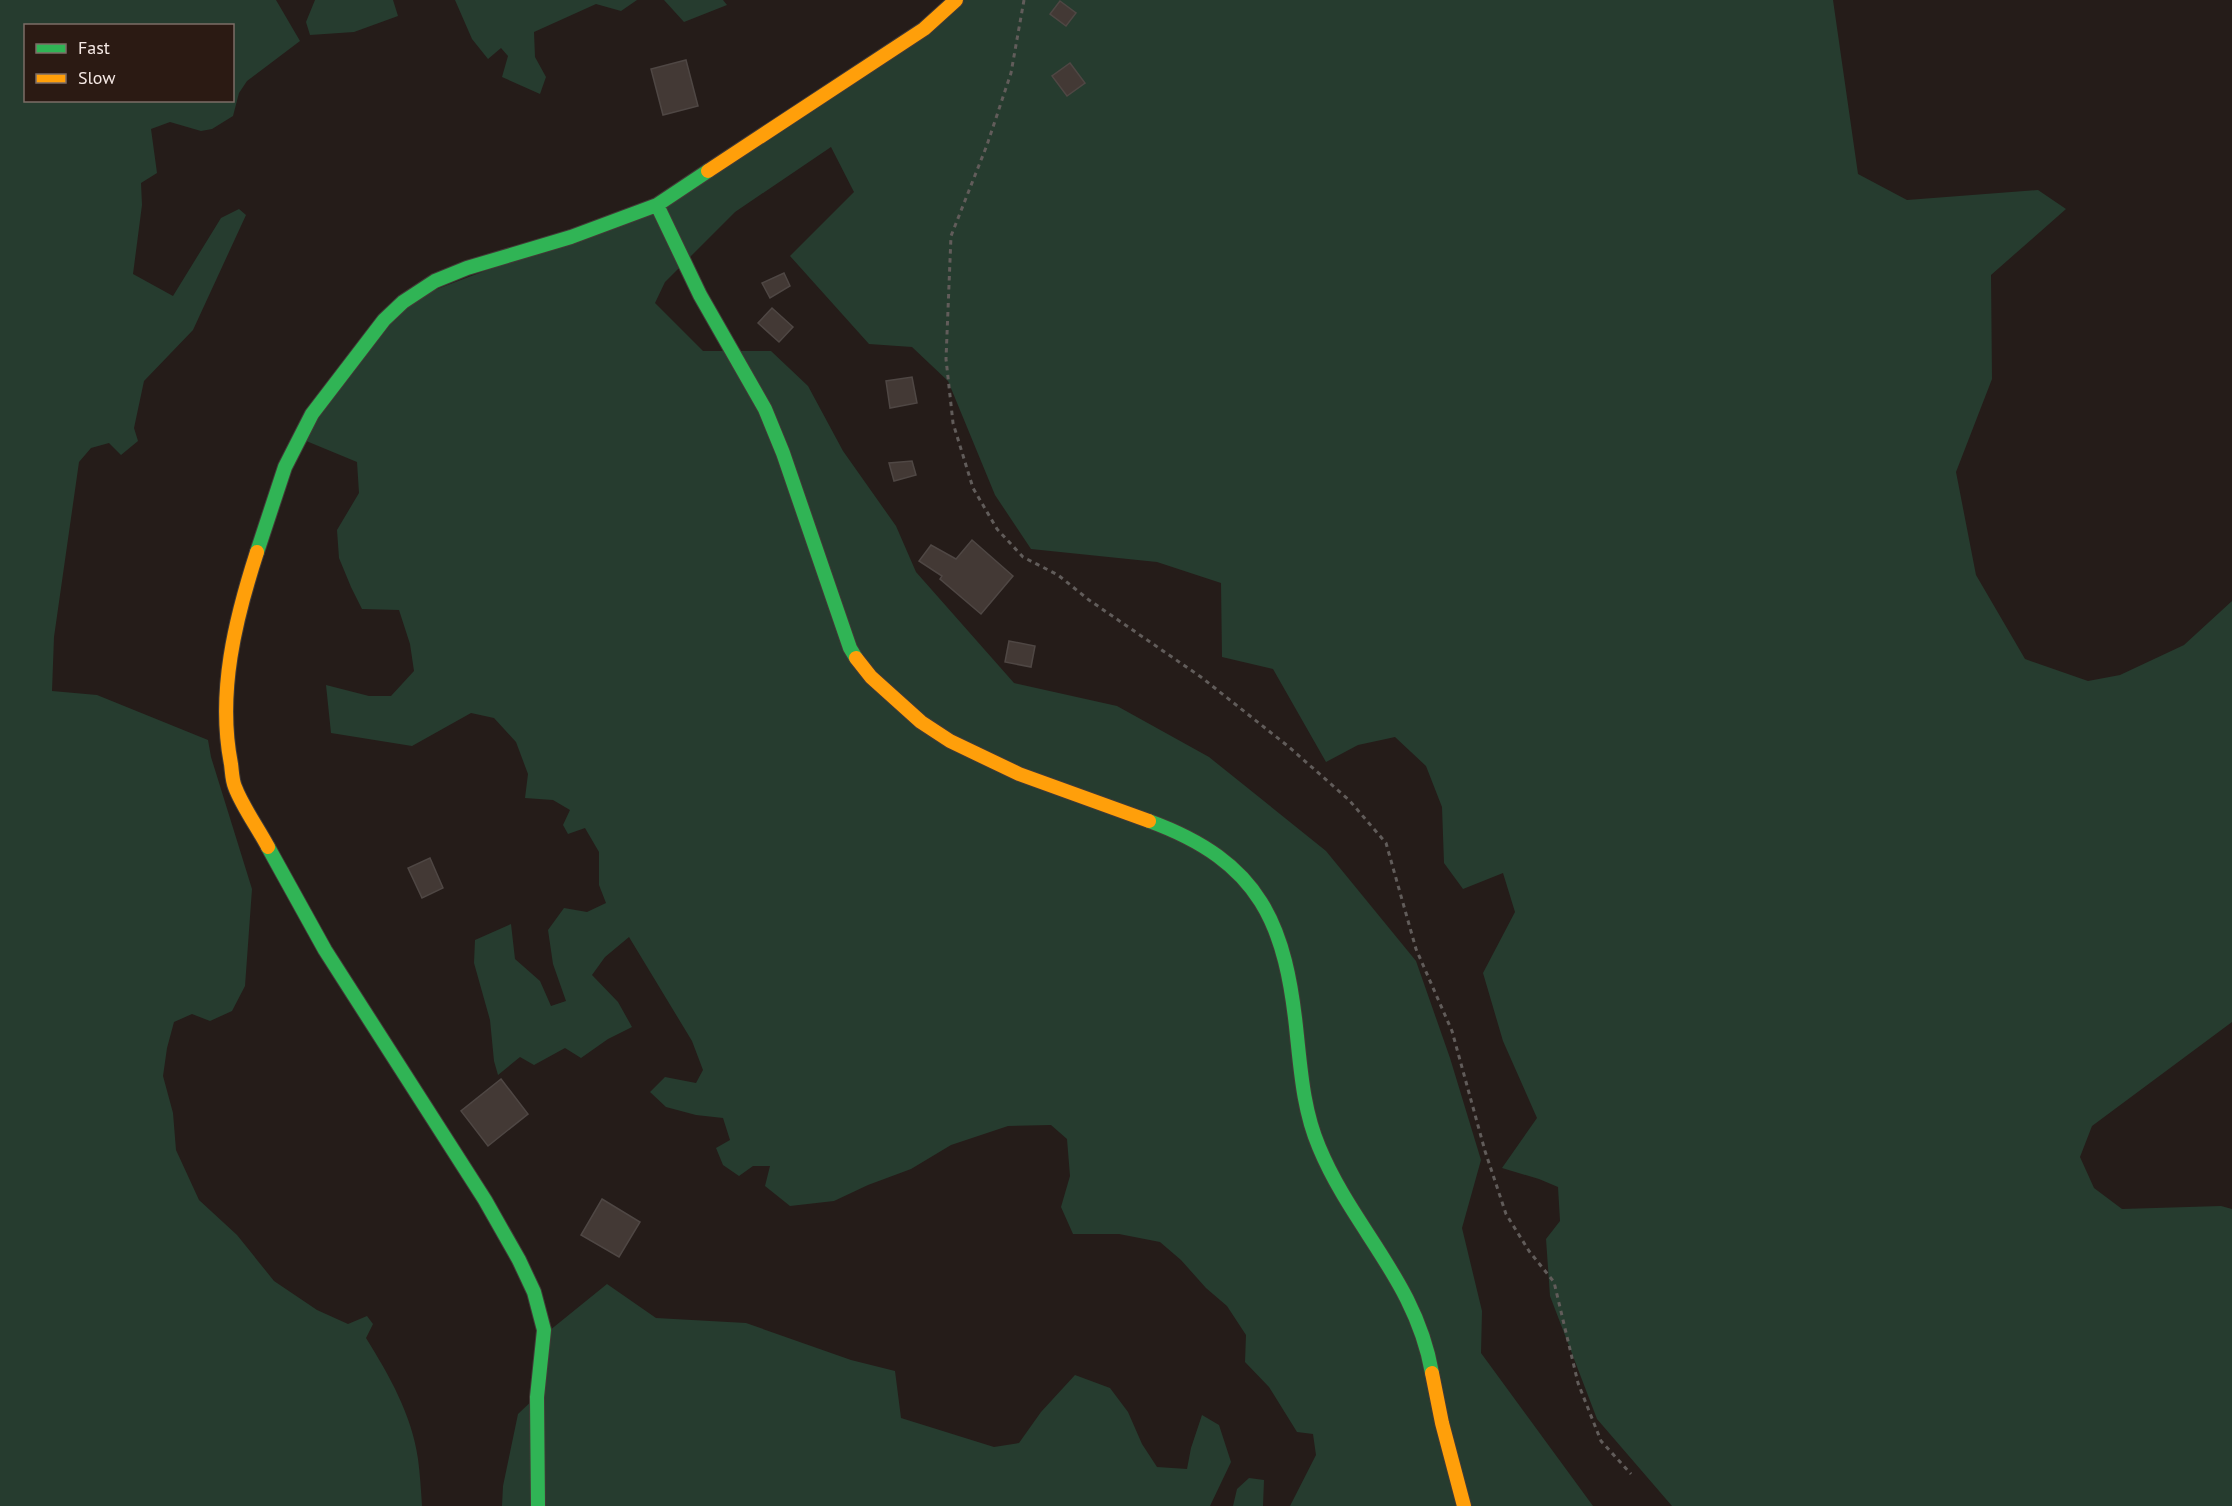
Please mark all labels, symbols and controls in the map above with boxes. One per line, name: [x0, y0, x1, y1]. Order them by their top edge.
legend: [24, 24, 234, 102]
text: Fast: [78, 36, 110, 59]
text: Slow: [78, 66, 116, 89]

